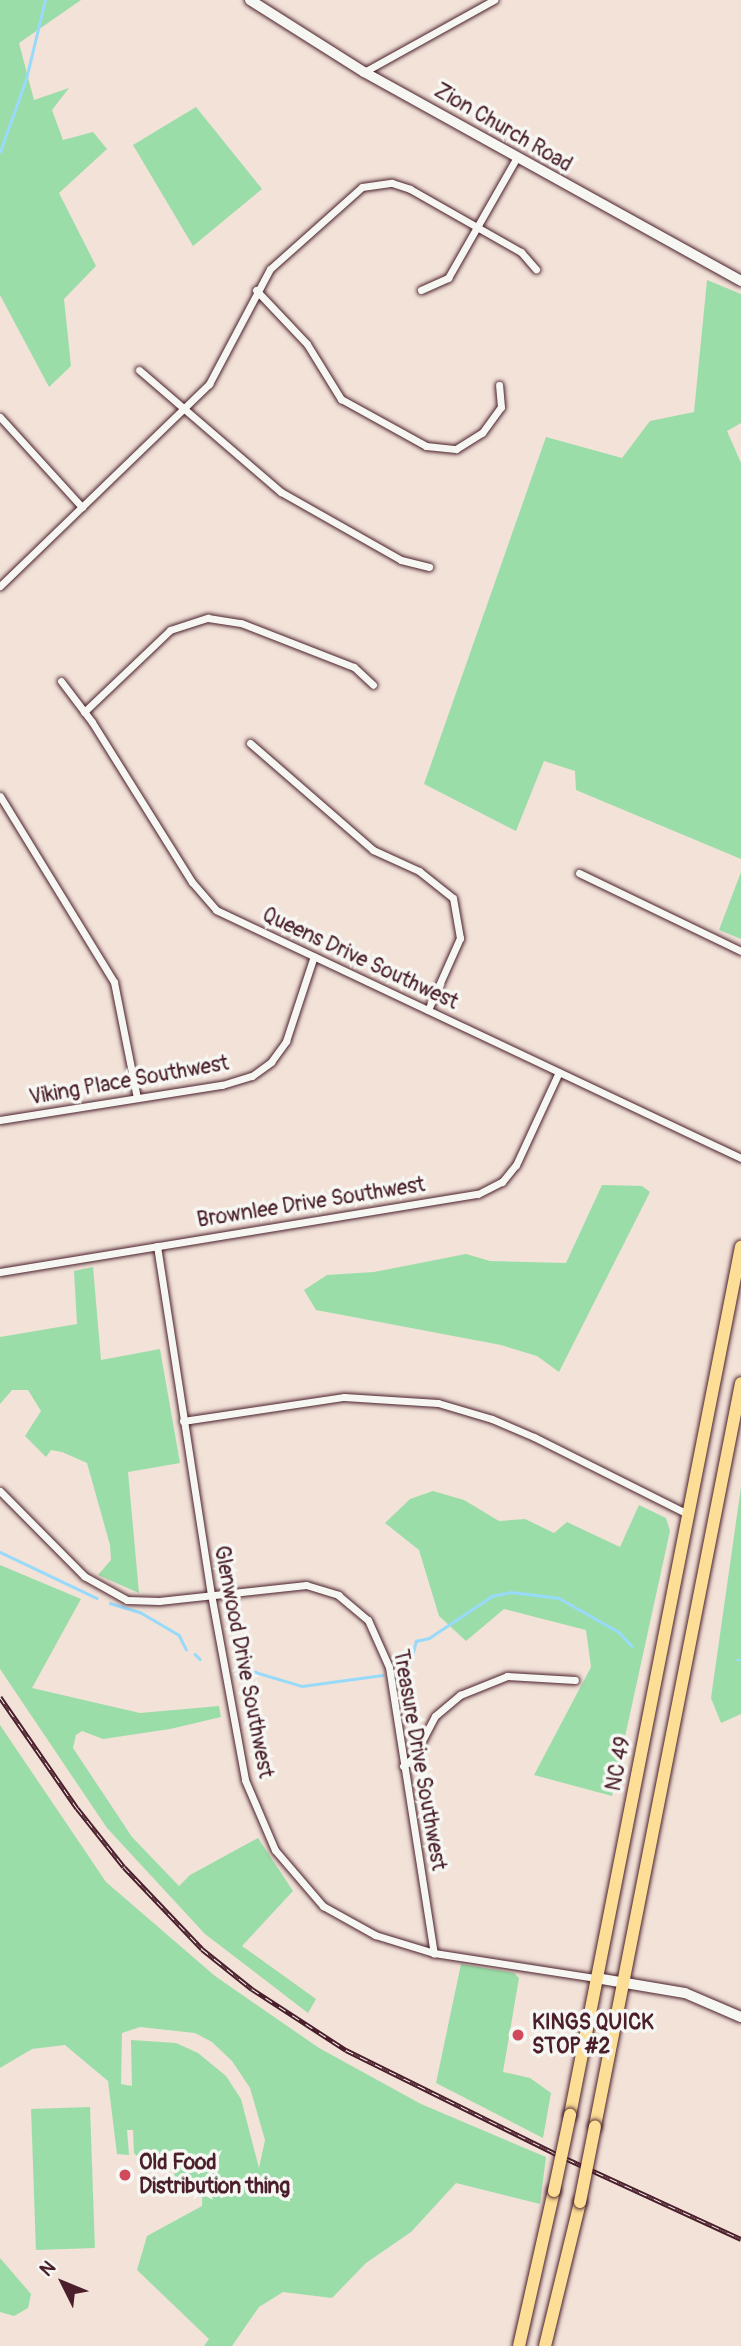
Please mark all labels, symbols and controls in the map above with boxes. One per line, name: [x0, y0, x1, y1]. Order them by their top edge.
street label: Zion Church Road: [430, 78, 576, 178]
street label: Queens Drive Southwest: [258, 903, 462, 1015]
street label: Viking Place Southwest: [27, 1051, 231, 1111]
street label: Brownlee Drive Southwest: [195, 1173, 427, 1233]
street label: Glenwood Drive Southwest: [208, 1544, 278, 1780]
street label: Treasure Drive Southwest: [387, 1648, 451, 1872]
street label: NC 49: [601, 1735, 637, 1793]
place label: KINGS QUICK STOP #2: [532, 2010, 654, 2060]
marker: KINGS QUICK STOP #2: [510, 2027, 526, 2043]
place label: Old Food Distribution thing: [139, 2150, 290, 2200]
marker: Old Food Distribution thing: [117, 2167, 133, 2183]
north arrow: [28, 2248, 98, 2318]
text: N: [34, 2256, 61, 2282]

